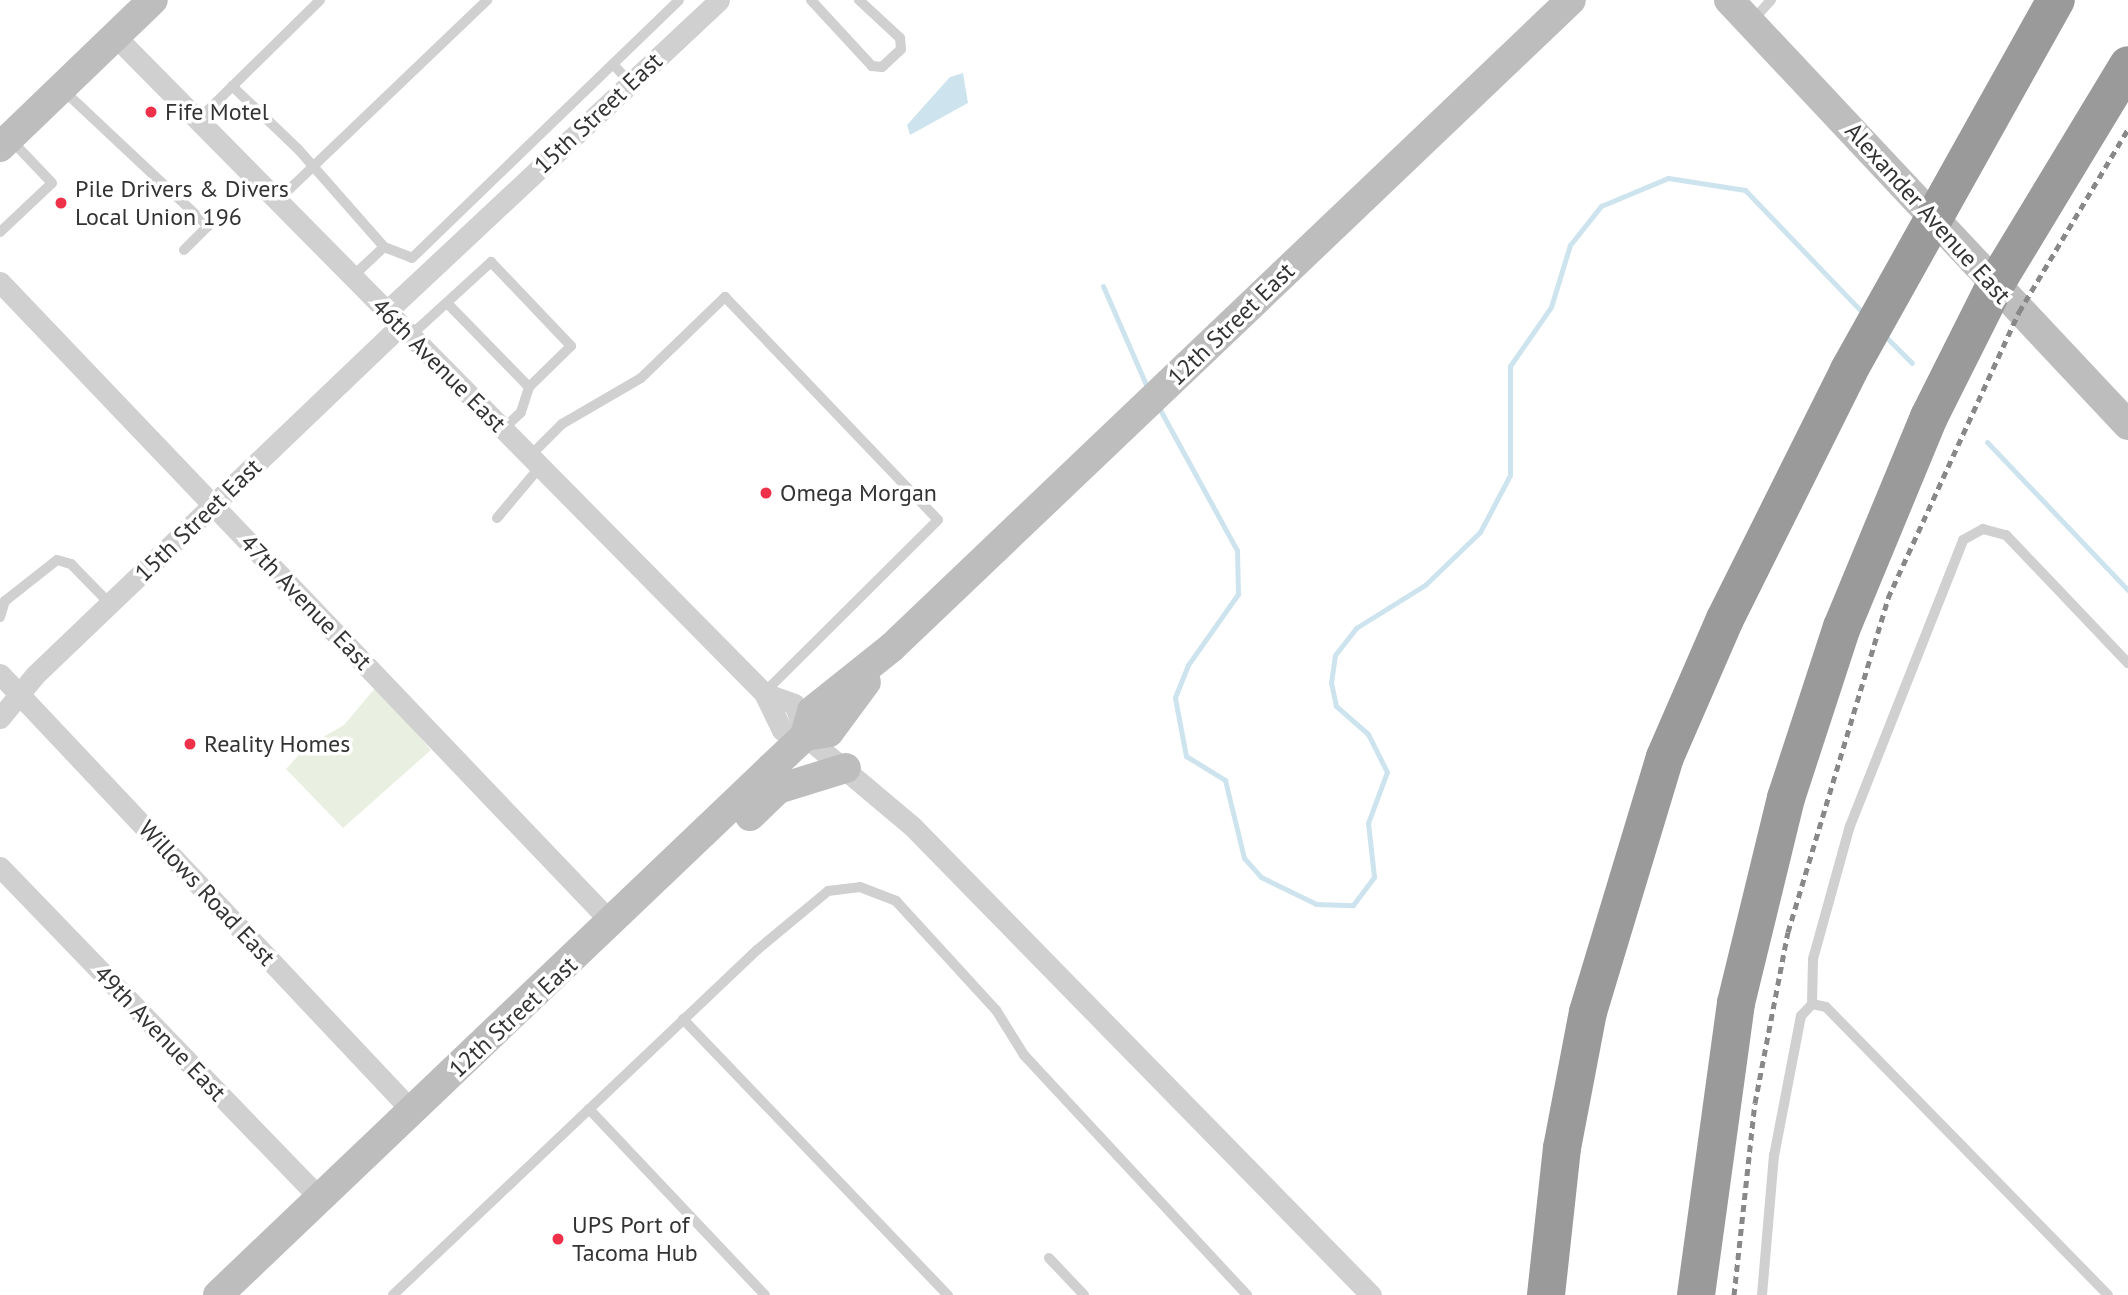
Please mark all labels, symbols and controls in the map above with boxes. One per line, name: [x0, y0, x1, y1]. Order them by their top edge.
street label: 15th Street East: [528, 46, 668, 180]
place label: Fife Motel: [165, 98, 269, 126]
marker: Fife Motel: [143, 104, 159, 120]
street label: Alexander Avenue East: [1839, 116, 2017, 310]
place label: Pile Drivers & Divers Local Union 196: [75, 175, 289, 231]
marker: Pile Drivers & Divers Local Union 196: [53, 195, 69, 211]
street label: 12th Street East: [1162, 256, 1300, 392]
street label: 46th Avenue East: [366, 292, 512, 438]
street label: 15th Street East: [129, 452, 267, 588]
place label: Omega Morgan: [780, 479, 937, 507]
marker: Omega Morgan: [758, 485, 774, 501]
street label: 47th Avenue East: [234, 528, 378, 676]
place label: Reality Homes: [204, 730, 351, 758]
marker: Reality Homes: [182, 736, 198, 752]
street label: Willows Road East: [133, 815, 281, 971]
street label: 12th Street East: [443, 950, 583, 1084]
street label: 49th Avenue East: [88, 959, 232, 1107]
place label: UPS Port of Tacoma Hub: [572, 1211, 698, 1267]
marker: UPS Port of Tacoma Hub: [550, 1231, 566, 1247]

